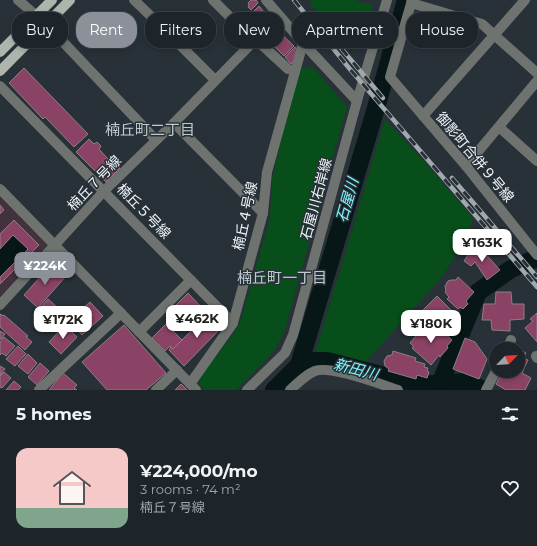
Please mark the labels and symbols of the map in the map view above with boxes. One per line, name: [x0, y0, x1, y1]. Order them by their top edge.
street label: 御影町合併９号線: [432, 108, 518, 206]
district label: 楠丘町二丁目: [105, 120, 195, 139]
street label: 楠丘７号線: [63, 152, 125, 214]
street label: 石屋川右岸線: [296, 156, 336, 242]
water label: 石屋川: [332, 174, 363, 224]
street label: 楠丘５号線: [113, 180, 175, 242]
street label: 楠丘４号線: [229, 180, 261, 252]
pin: ¥163K: [454, 229, 510, 263]
pin: ¥224K: [17, 252, 73, 286]
district label: 楠丘町一丁目: [237, 268, 327, 287]
pin: ¥462K: [169, 305, 225, 339]
pin: ¥172K: [35, 306, 91, 340]
pin: ¥180K: [403, 310, 459, 344]
north arrow: [489, 342, 525, 378]
water label: 新田川: [332, 354, 382, 385]

